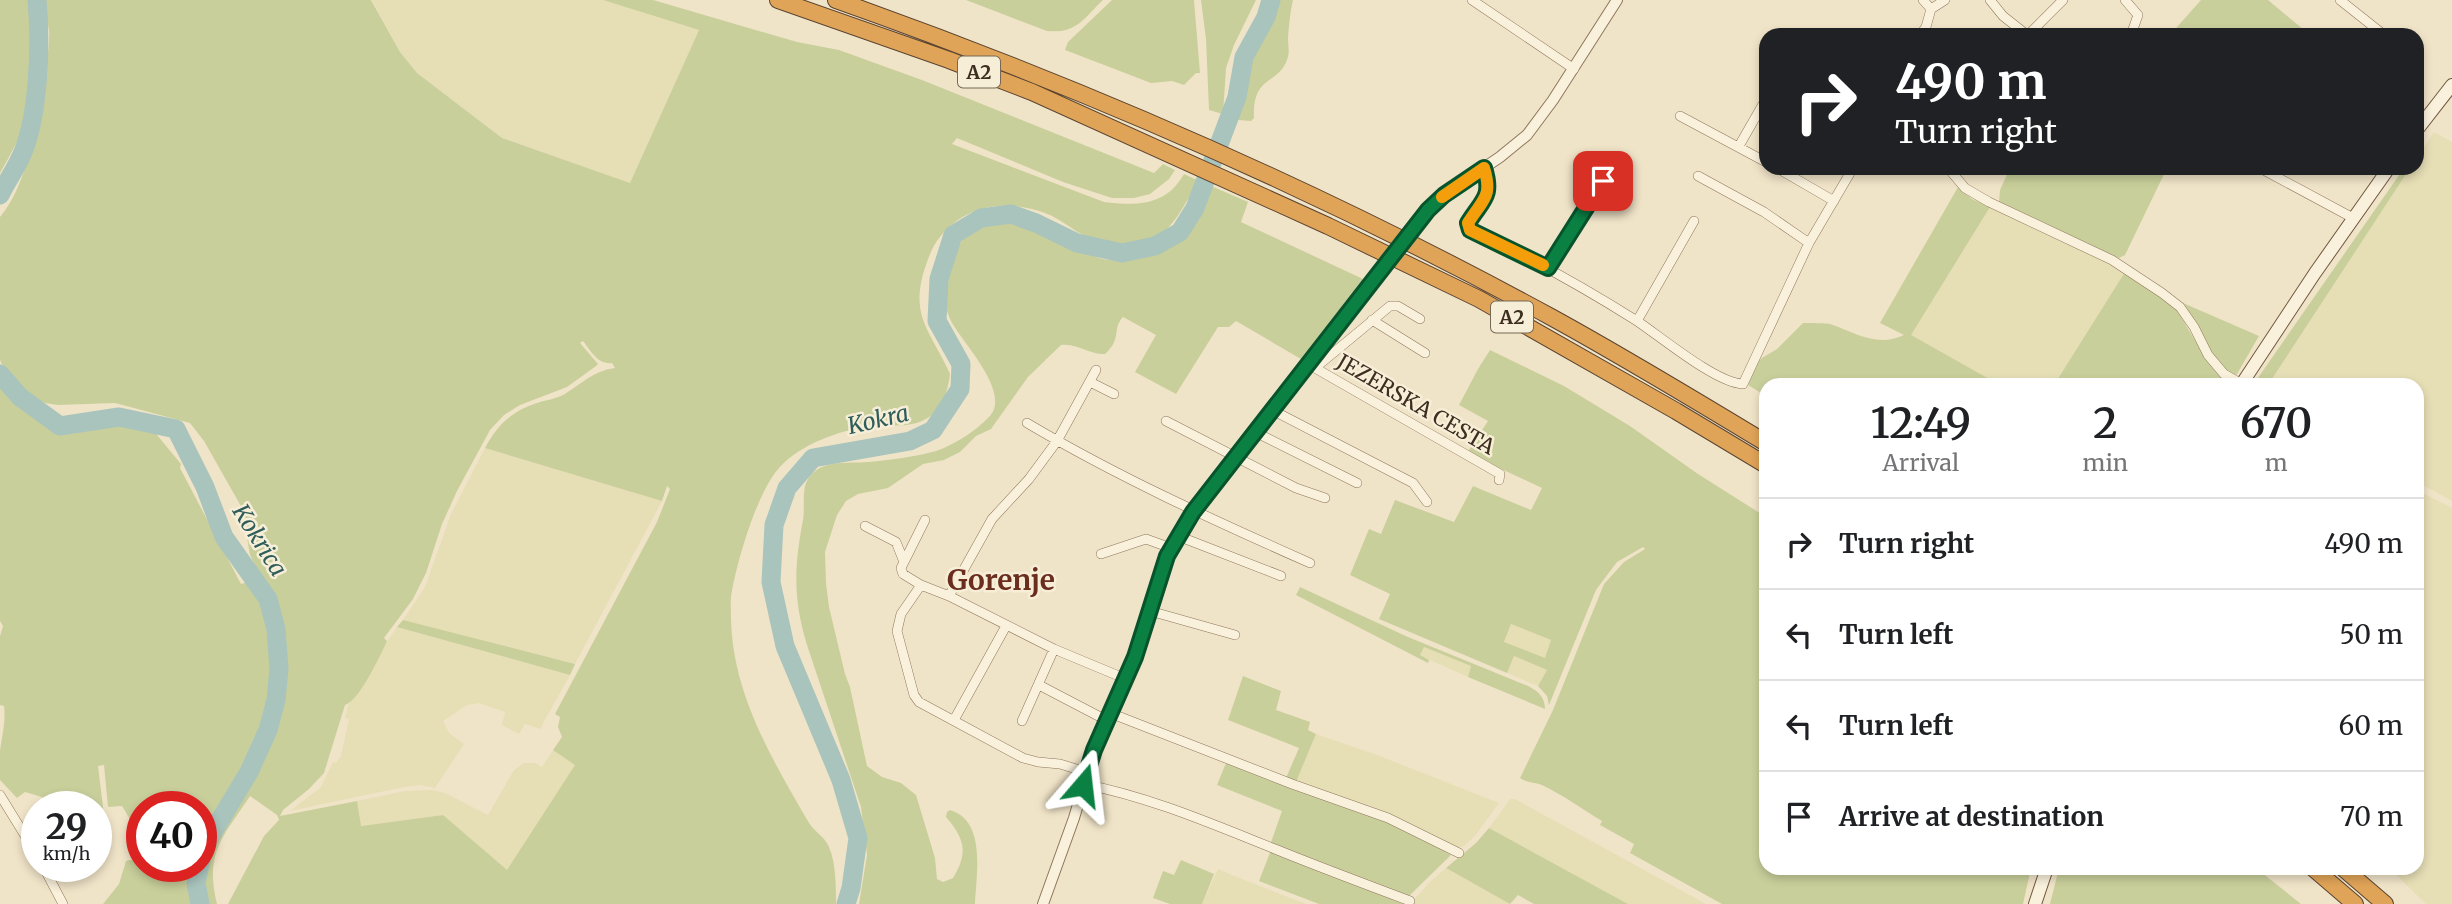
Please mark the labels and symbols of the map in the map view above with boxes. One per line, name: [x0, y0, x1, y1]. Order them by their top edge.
road number: A2: [958, 57, 1000, 88]
pin: [1573, 151, 1633, 211]
road number: A2: [1491, 302, 1533, 332]
street label: JEZERSKA CESTA: [1331, 347, 1500, 460]
water label: Kokra: [844, 398, 911, 440]
water label: Kokrica: [226, 498, 293, 581]
district label: Gorenje: [947, 562, 1055, 598]
position arrow: [1046, 748, 1120, 822]
speed limit sign: 40: [126, 791, 217, 882]

